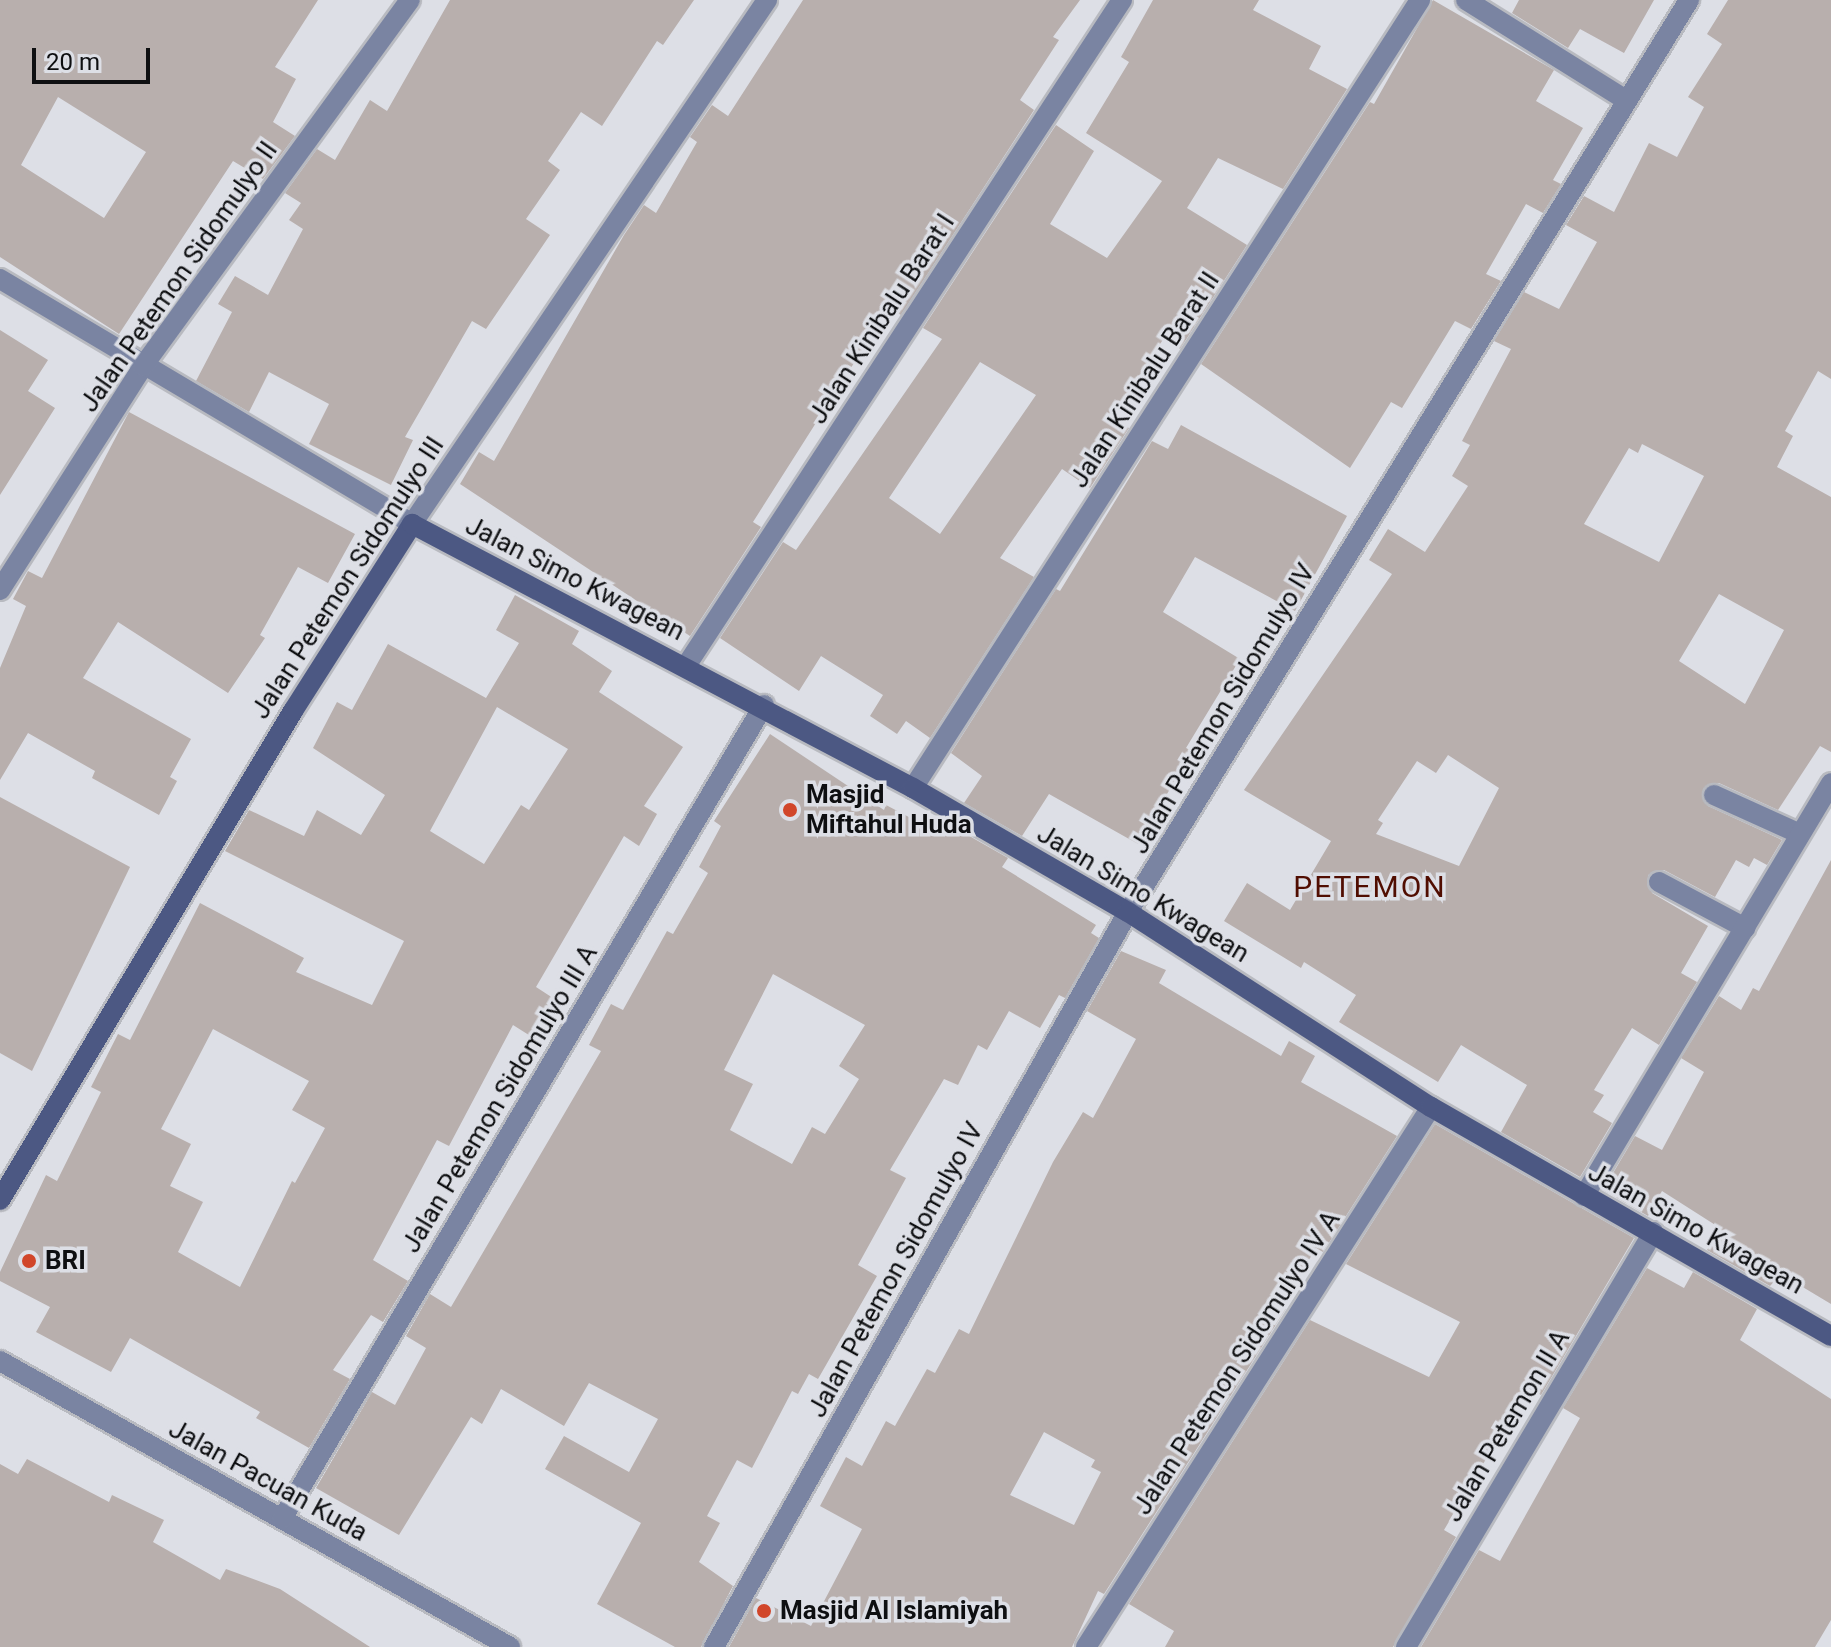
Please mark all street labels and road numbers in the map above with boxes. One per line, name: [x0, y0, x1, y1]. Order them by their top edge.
street label: Jalan Petemon Sidomulyo II: [74, 136, 284, 418]
street label: Jalan Kinibalu Barat I: [803, 208, 961, 430]
street label: Jalan Kinibalu Barat II: [1064, 266, 1226, 494]
street label: Jalan Petemon Sidomulyo III: [245, 431, 451, 725]
street label: Jalan Simo Kwagean: [460, 510, 690, 648]
street label: Jalan Petemon Sidomulyo IV: [1124, 559, 1322, 859]
street label: Jalan Simo Kwagean: [1031, 818, 1255, 970]
street label: Jalan Petemon Sidomulyo III A: [396, 940, 604, 1258]
street label: Jalan Petemon Sidomulyo IV: [802, 1117, 990, 1423]
street label: Jalan Simo Kwagean: [1583, 1157, 1809, 1301]
street label: Jalan Petemon Sidomulyo IV A: [1127, 1205, 1347, 1521]
street label: Jalan Petemon II A: [1437, 1325, 1577, 1527]
street label: Jalan Pacuan Kuda: [163, 1413, 373, 1549]

